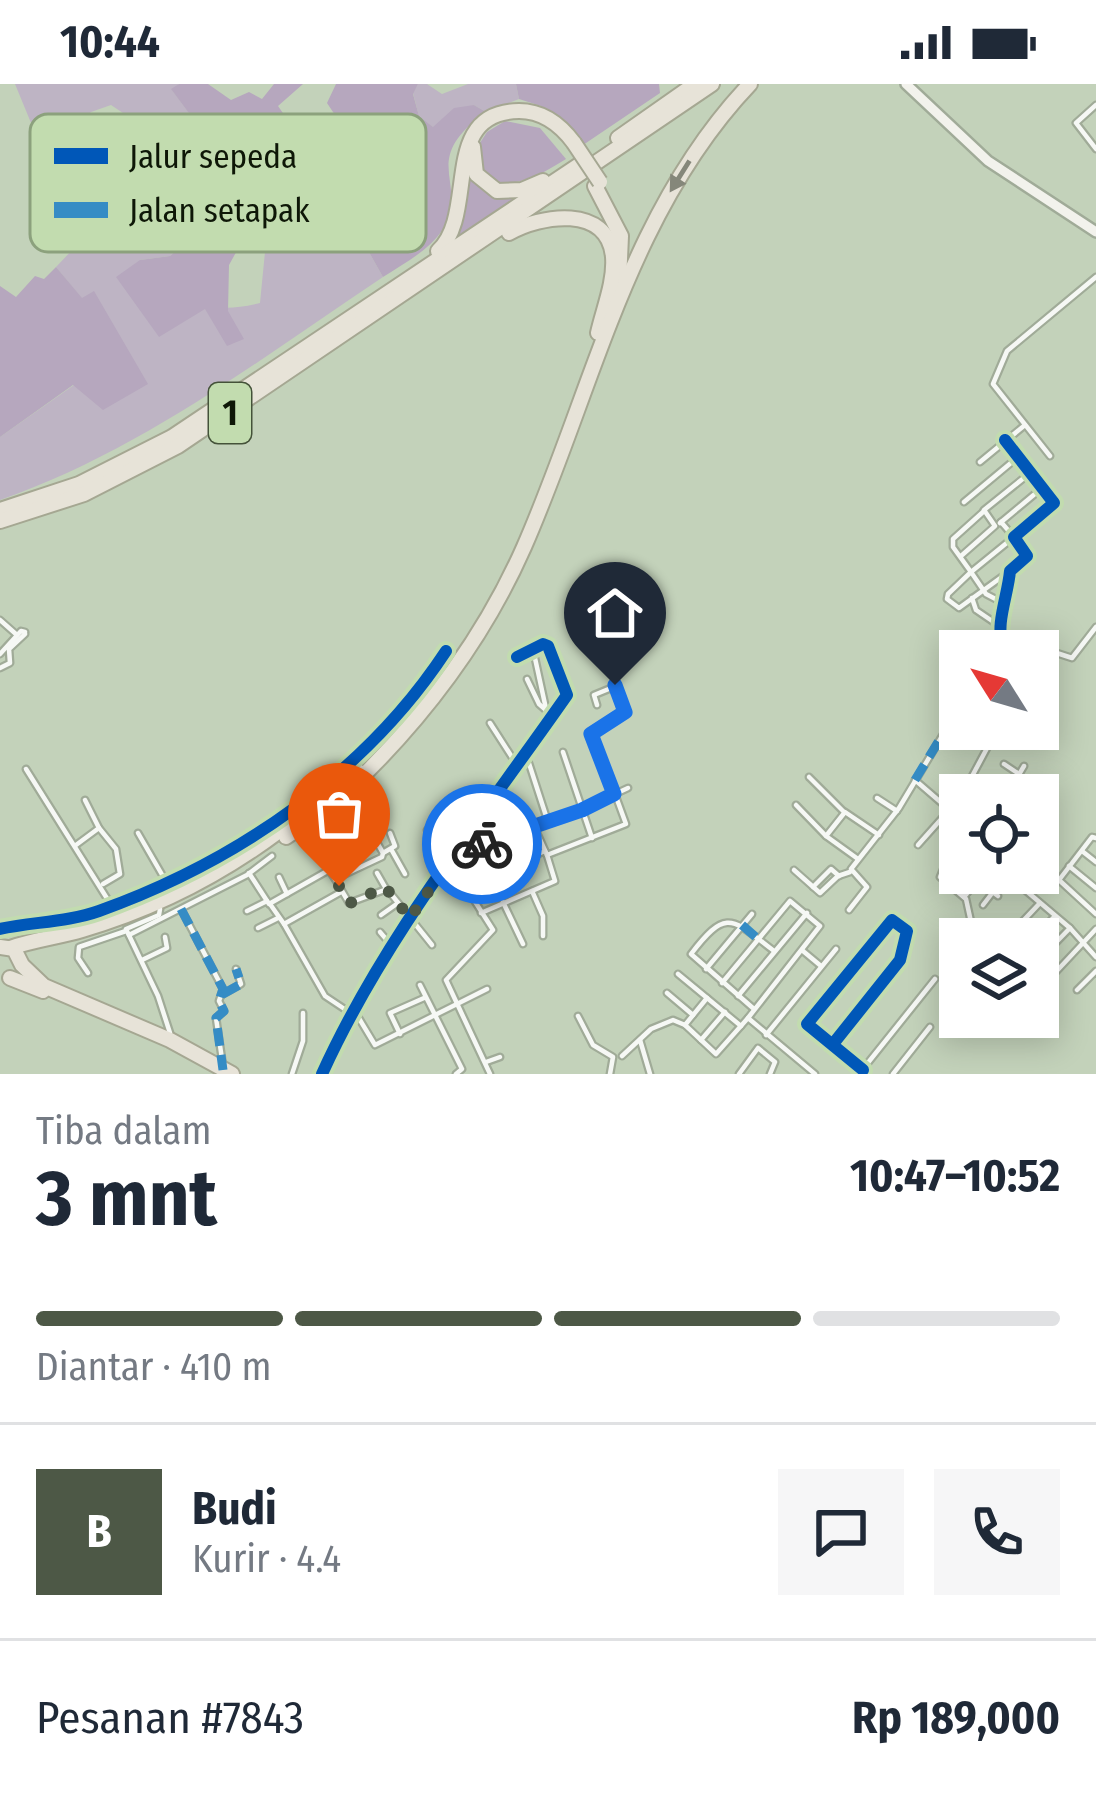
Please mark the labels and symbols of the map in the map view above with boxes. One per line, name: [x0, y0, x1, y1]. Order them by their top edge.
legend: [30, 114, 426, 252]
text: Jalur sepeda: [129, 137, 297, 177]
one-way arrow: [670, 159, 691, 193]
text: Jalan setapak: [129, 191, 310, 231]
road number: 1: [209, 383, 251, 443]
pin: [564, 562, 666, 685]
north arrow: [939, 630, 1059, 750]
pin: [288, 763, 390, 886]
courier: [422, 784, 542, 904]

